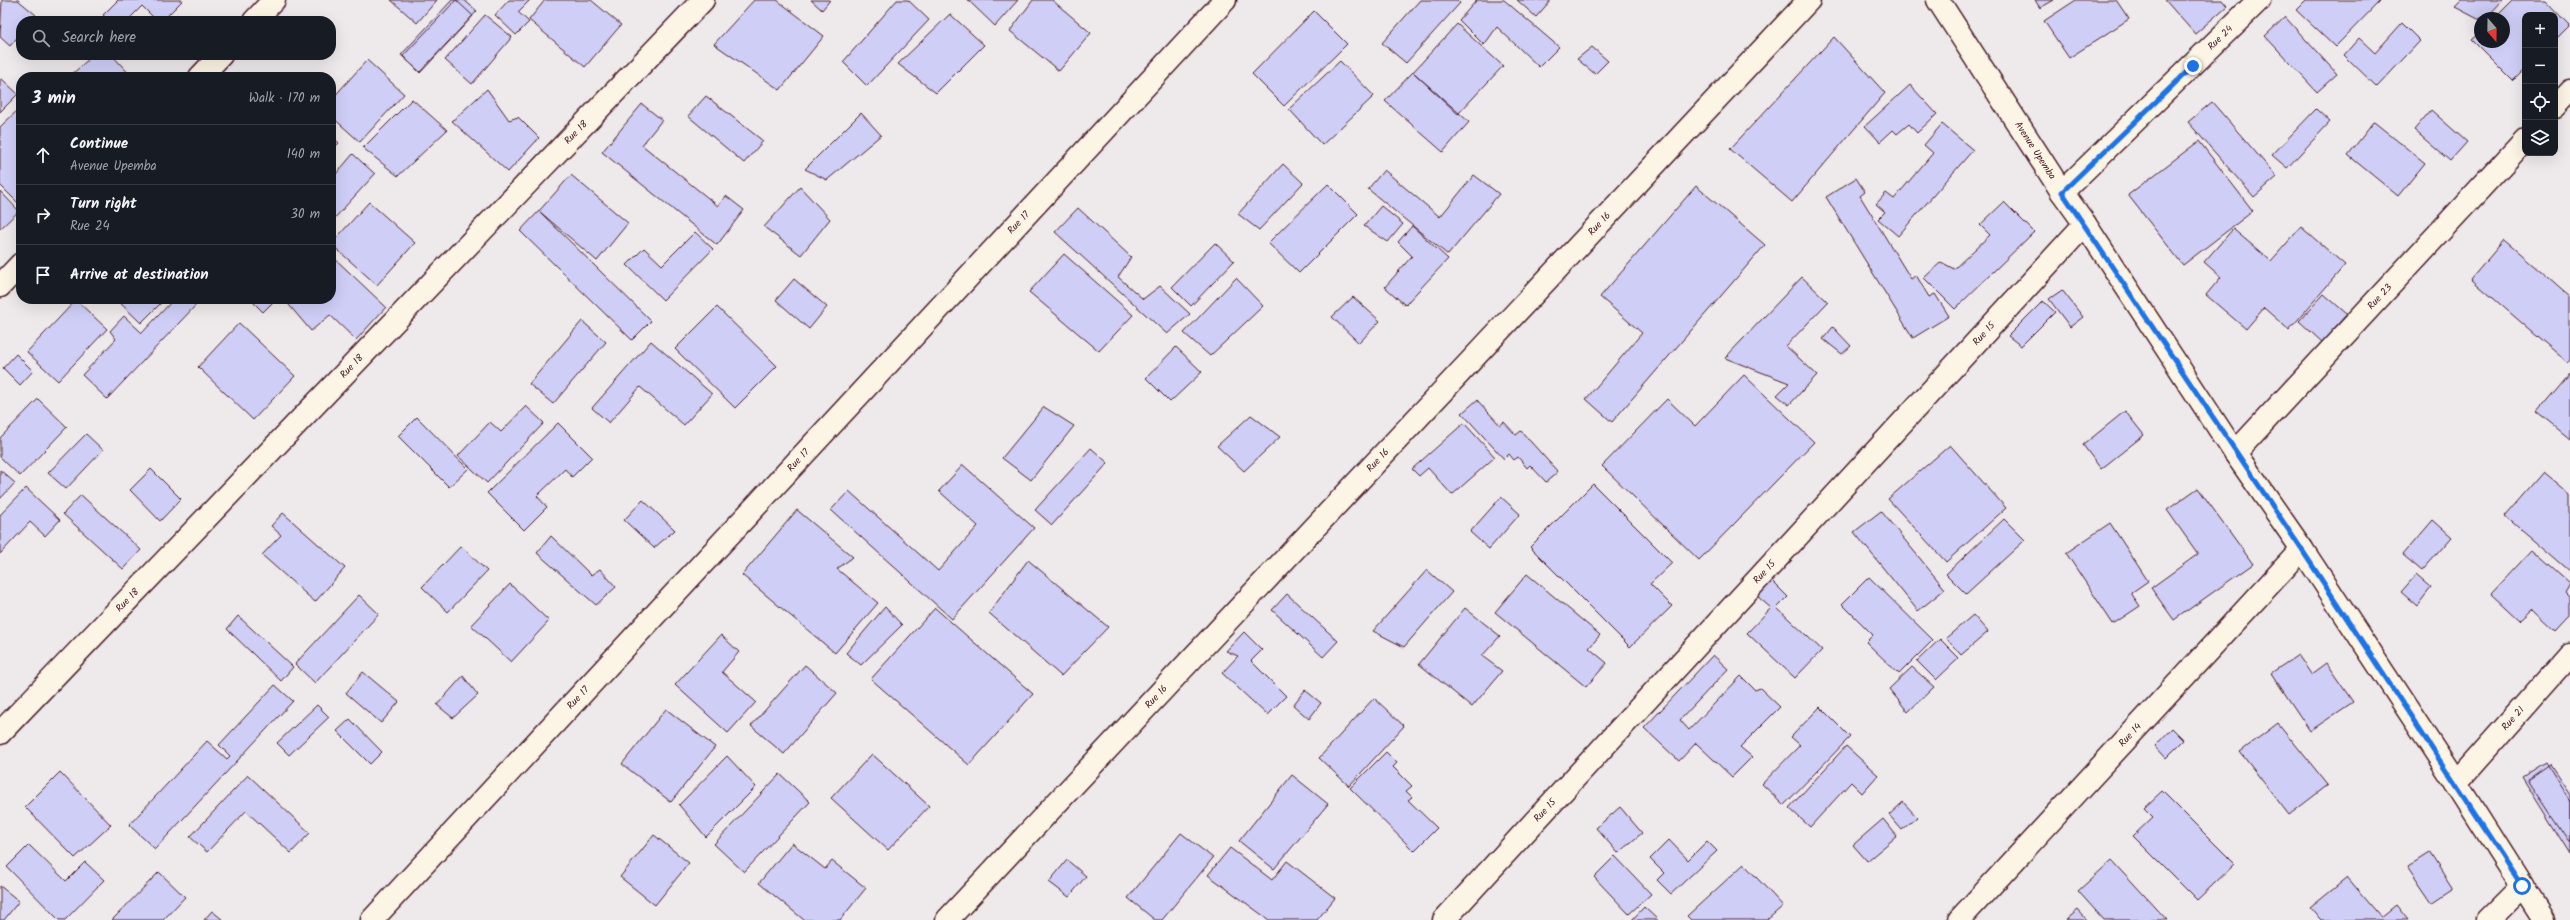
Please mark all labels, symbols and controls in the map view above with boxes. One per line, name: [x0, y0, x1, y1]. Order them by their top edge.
north arrow: [2474, 12, 2510, 48]
map controls: [2522, 12, 2558, 156]
button: +: [2522, 12, 2558, 48]
search box: [16, 16, 336, 60]
street label: Rue 24: [2204, 21, 2237, 54]
text: Search here: [62, 26, 136, 50]
icon: search: [30, 27, 52, 49]
button: −: [2522, 48, 2558, 84]
route end: [2184, 57, 2202, 75]
button: locate: [2522, 84, 2558, 120]
text: 3 min: [32, 85, 76, 112]
text: Walk · 170 m: [249, 88, 320, 109]
street label: Rue 18: [560, 116, 592, 148]
street label: Avenue Upemba: [2010, 118, 2060, 183]
button: layers: [2522, 120, 2558, 156]
text: Continue: [70, 132, 128, 156]
icon: ahead: [32, 144, 54, 166]
text: 140 m: [287, 144, 320, 165]
text: Avenue Upemba: [70, 156, 157, 177]
text: Turn right: [70, 192, 137, 216]
icon: right: [32, 204, 54, 226]
text: 30 m: [291, 204, 320, 225]
street label: Rue 17: [1004, 207, 1034, 238]
street label: Rue 16: [1584, 208, 1615, 239]
text: Rue 24: [70, 216, 110, 237]
text: Arrive at destination: [70, 263, 209, 287]
icon: arrive: [32, 264, 54, 286]
street label: Rue 23: [2363, 280, 2396, 313]
street label: Rue 15: [1969, 318, 2000, 349]
street label: Rue 18: [336, 350, 368, 382]
street label: Rue 17: [783, 445, 814, 476]
street label: Rue 16: [1362, 445, 1393, 476]
street label: Rue 15: [1749, 556, 1780, 588]
street label: Rue 18: [112, 584, 144, 616]
street label: Rue 16: [1141, 681, 1172, 712]
street label: Rue 17: [563, 682, 593, 713]
street label: Rue 21: [2498, 703, 2528, 734]
street label: Rue 14: [2115, 719, 2146, 751]
street label: Rue 15: [1530, 794, 1561, 826]
route start: [2513, 877, 2531, 895]

